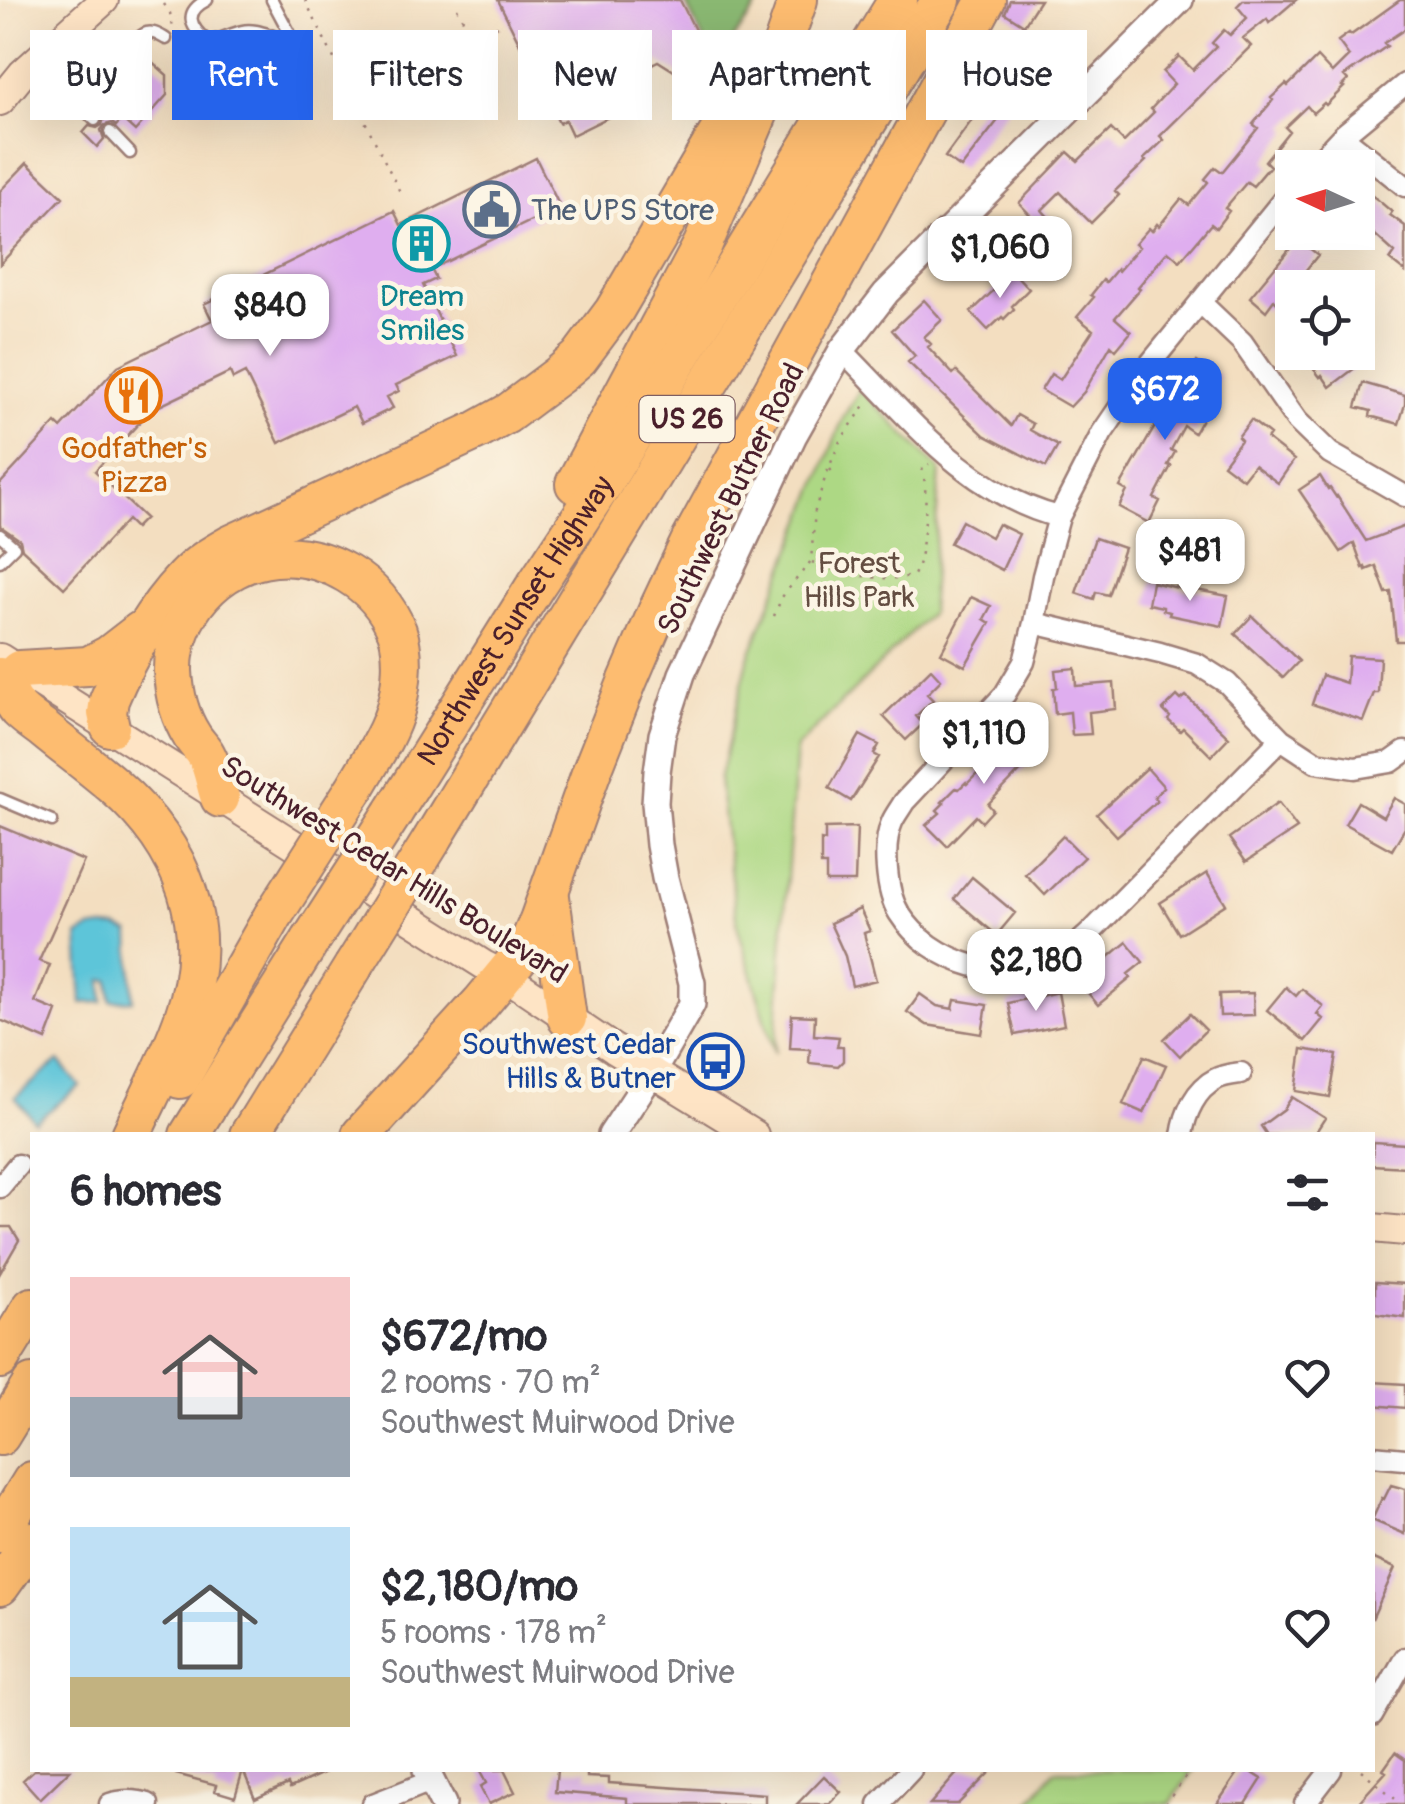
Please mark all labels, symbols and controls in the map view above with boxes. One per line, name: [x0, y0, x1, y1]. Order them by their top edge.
chip: Buy: [30, 30, 152, 120]
chip: Rent: [172, 30, 313, 120]
chip: Filters: [333, 30, 498, 120]
chip: New: [518, 30, 652, 120]
chip: Apartment: [672, 30, 906, 120]
chip: House: [926, 30, 1087, 120]
north arrow: [1275, 150, 1375, 250]
map controls: [1275, 150, 1375, 370]
public building icon: The UPS Store: [462, 180, 522, 240]
place label: The UPS Store: [531, 192, 714, 229]
building icon: Dream Smiles: [392, 214, 452, 274]
pin: $1,060: [919, 216, 1081, 301]
text: $1,060: [950, 228, 1050, 268]
button: locate: [1275, 270, 1375, 370]
pin: $840: [211, 274, 329, 359]
place label: Dream Smiles: [380, 278, 464, 349]
text: $840: [233, 286, 307, 326]
street label: Southwest Butner Road: [649, 357, 813, 641]
pin: $672: [1106, 358, 1224, 443]
restaurant icon: Godfather's Pizza: [104, 366, 164, 426]
text: $672: [1130, 370, 1200, 410]
road number: US 26: [640, 396, 734, 442]
place label: Godfather's Pizza: [61, 430, 207, 501]
street label: Northwest Sunset Highway: [409, 469, 622, 772]
pin: $481: [1131, 519, 1249, 604]
text: $481: [1158, 531, 1222, 571]
park label: Forest Hills Park: [803, 545, 915, 616]
pin: $1,110: [903, 702, 1065, 787]
text: $1,110: [942, 714, 1026, 754]
street label: Southwest Cedar Hills Boulevard: [214, 748, 574, 992]
pin: $2,180: [955, 929, 1117, 1014]
text: $2,180: [989, 941, 1083, 981]
place label: Southwest Cedar Hills & Butner: [461, 1026, 676, 1097]
bus stop icon: Southwest Cedar Hills & Butner: [685, 1031, 745, 1091]
icon: filters: [1280, 1165, 1335, 1220]
text: 6 homes: [70, 1166, 221, 1218]
text: $672/mo: [380, 1311, 547, 1363]
icon: home: [150, 1317, 270, 1437]
icon: heart: [1280, 1350, 1335, 1405]
text: 2 rooms · 70 m²: [380, 1363, 601, 1403]
text: Southwest Muirwood Drive: [380, 1403, 735, 1443]
text: $2,180/mo: [380, 1561, 578, 1613]
icon: home: [150, 1567, 270, 1687]
icon: heart: [1280, 1600, 1335, 1655]
text: 5 rooms · 178 m²: [380, 1613, 607, 1653]
text: Southwest Muirwood Drive: [380, 1653, 735, 1693]

